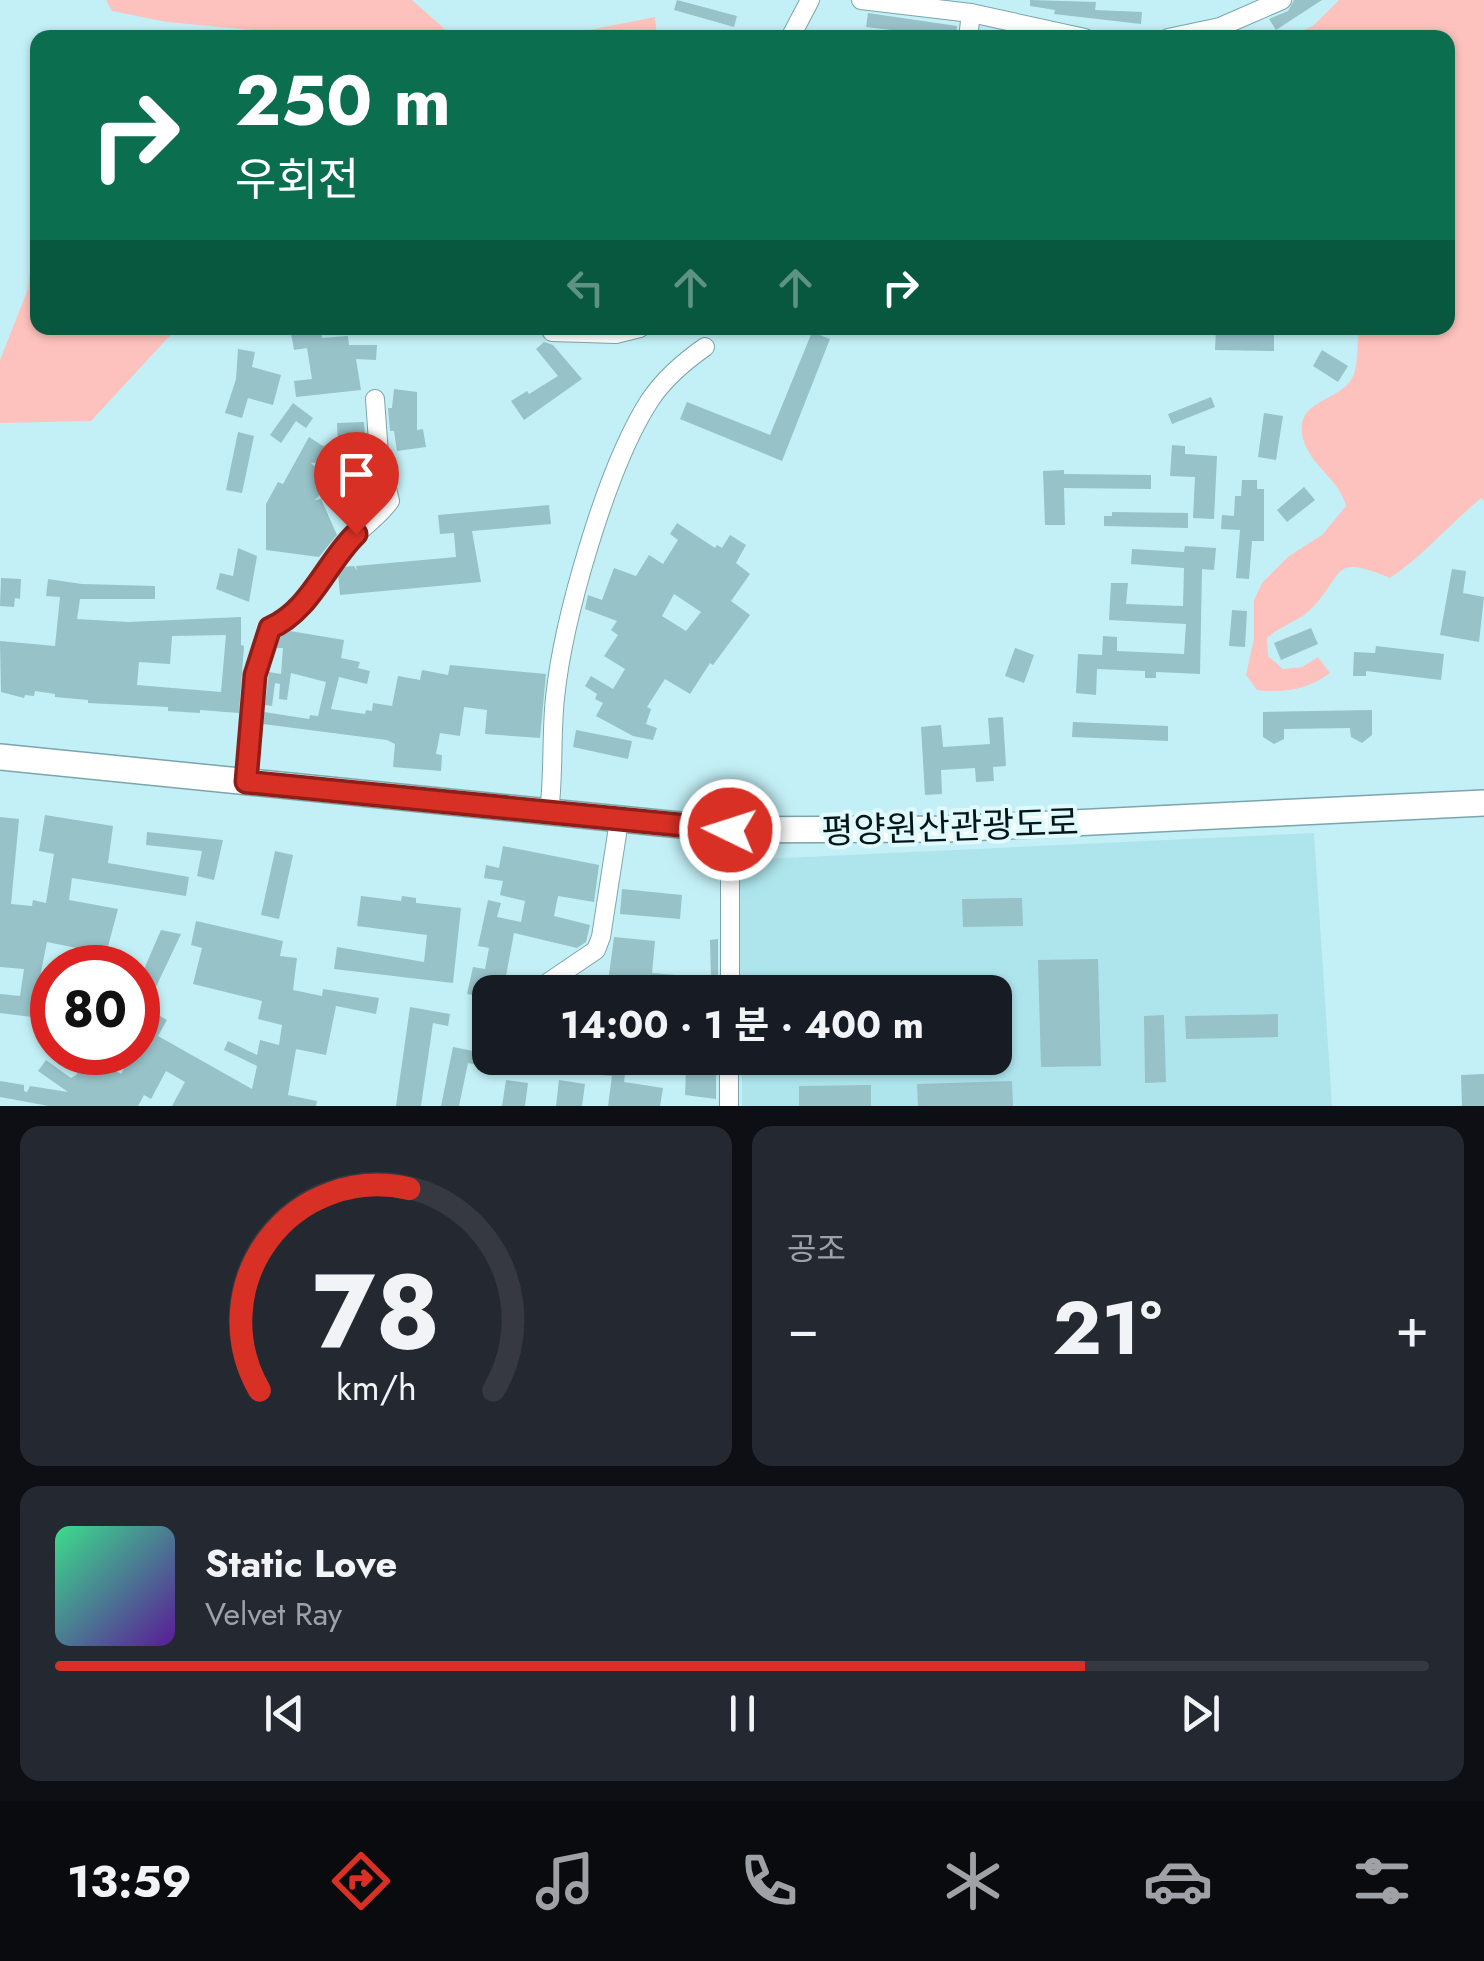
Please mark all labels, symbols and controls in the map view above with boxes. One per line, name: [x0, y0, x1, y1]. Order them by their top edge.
text: 250 m: [235, 50, 451, 151]
icon: right: [70, 70, 200, 200]
text: 우회전: [235, 147, 359, 212]
icon: left: [558, 260, 613, 315]
icon: ahead: [663, 260, 718, 315]
icon: ahead: [768, 260, 823, 315]
icon: right: [873, 260, 928, 315]
pin: [314, 432, 399, 535]
icon: arrive: [329, 447, 384, 502]
position arrow: [678, 778, 782, 882]
street label: 평양원산관광도로: [820, 798, 1080, 856]
speed limit sign: 80: [30, 945, 160, 1075]
text: 14:00 · 1 분 · 400 m: [560, 997, 924, 1052]
text: 공조: [787, 1226, 846, 1272]
text: 78: [312, 1237, 440, 1387]
text: 21°: [1052, 1274, 1162, 1382]
text: −: [787, 1288, 819, 1368]
text: +: [1395, 1288, 1429, 1368]
text: km/h: [336, 1362, 416, 1413]
text: Static Love: [205, 1536, 397, 1591]
text: Velvet Ray: [205, 1591, 342, 1637]
icon: previous: [257, 1686, 312, 1741]
icon: pause: [715, 1686, 770, 1741]
icon: next: [1173, 1686, 1228, 1741]
icon: directions: [326, 1846, 396, 1916]
icon: music: [530, 1846, 600, 1916]
icon: phone: [734, 1846, 804, 1916]
icon: climate: [938, 1846, 1008, 1916]
icon: car: [1143, 1846, 1213, 1916]
icon: filters: [1347, 1846, 1417, 1916]
text: 13:59: [67, 1849, 192, 1914]

